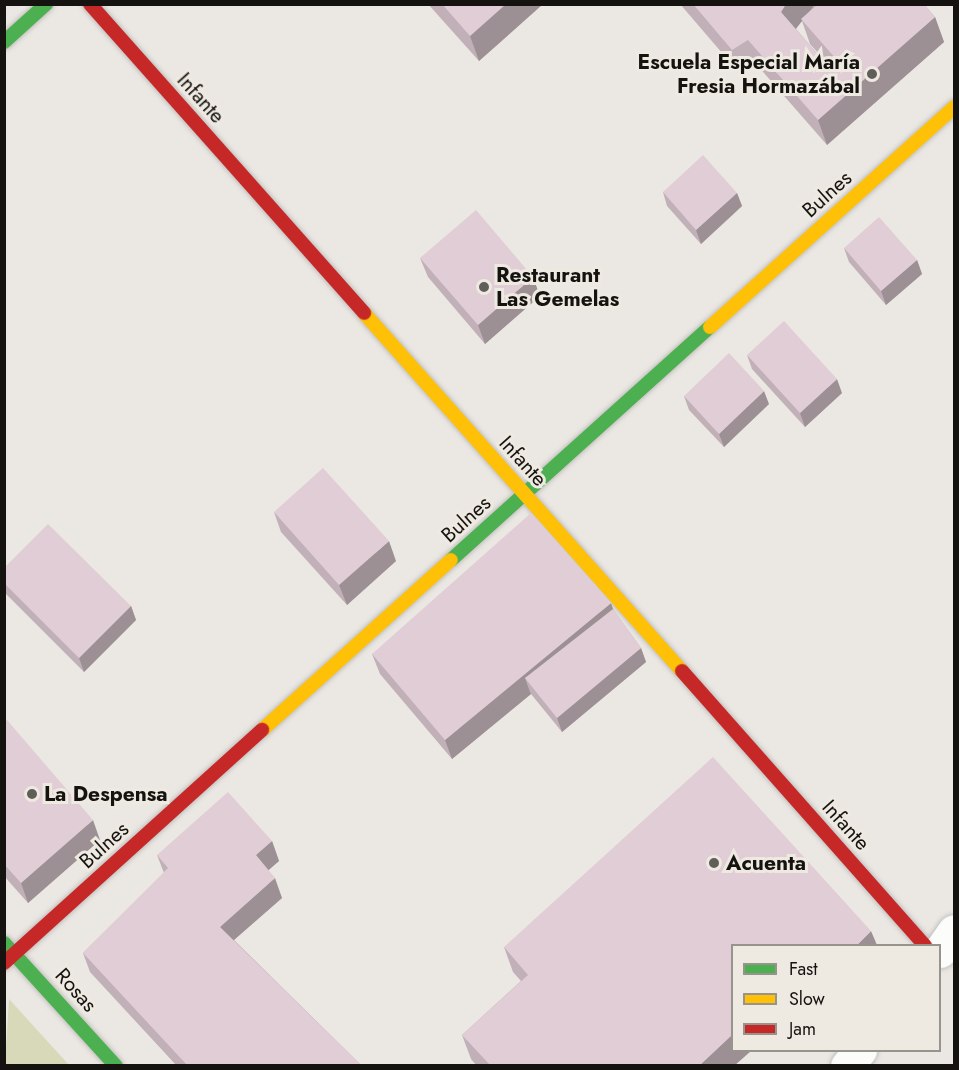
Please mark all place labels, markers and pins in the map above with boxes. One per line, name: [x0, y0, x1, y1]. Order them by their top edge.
place label: Escuela Especial María Fresia Hormazábal: [638, 49, 860, 99]
marker: Escuela Especial María Fresia Hormazábal: [865, 67, 879, 81]
place label: Restaurant Las Gemelas: [496, 262, 619, 312]
marker: Restaurant Las Gemelas: [477, 280, 491, 294]
place label: La Despensa: [44, 781, 168, 807]
marker: La Despensa: [25, 787, 39, 801]
place label: Acuenta: [726, 850, 806, 876]
marker: Acuenta: [707, 856, 721, 870]

